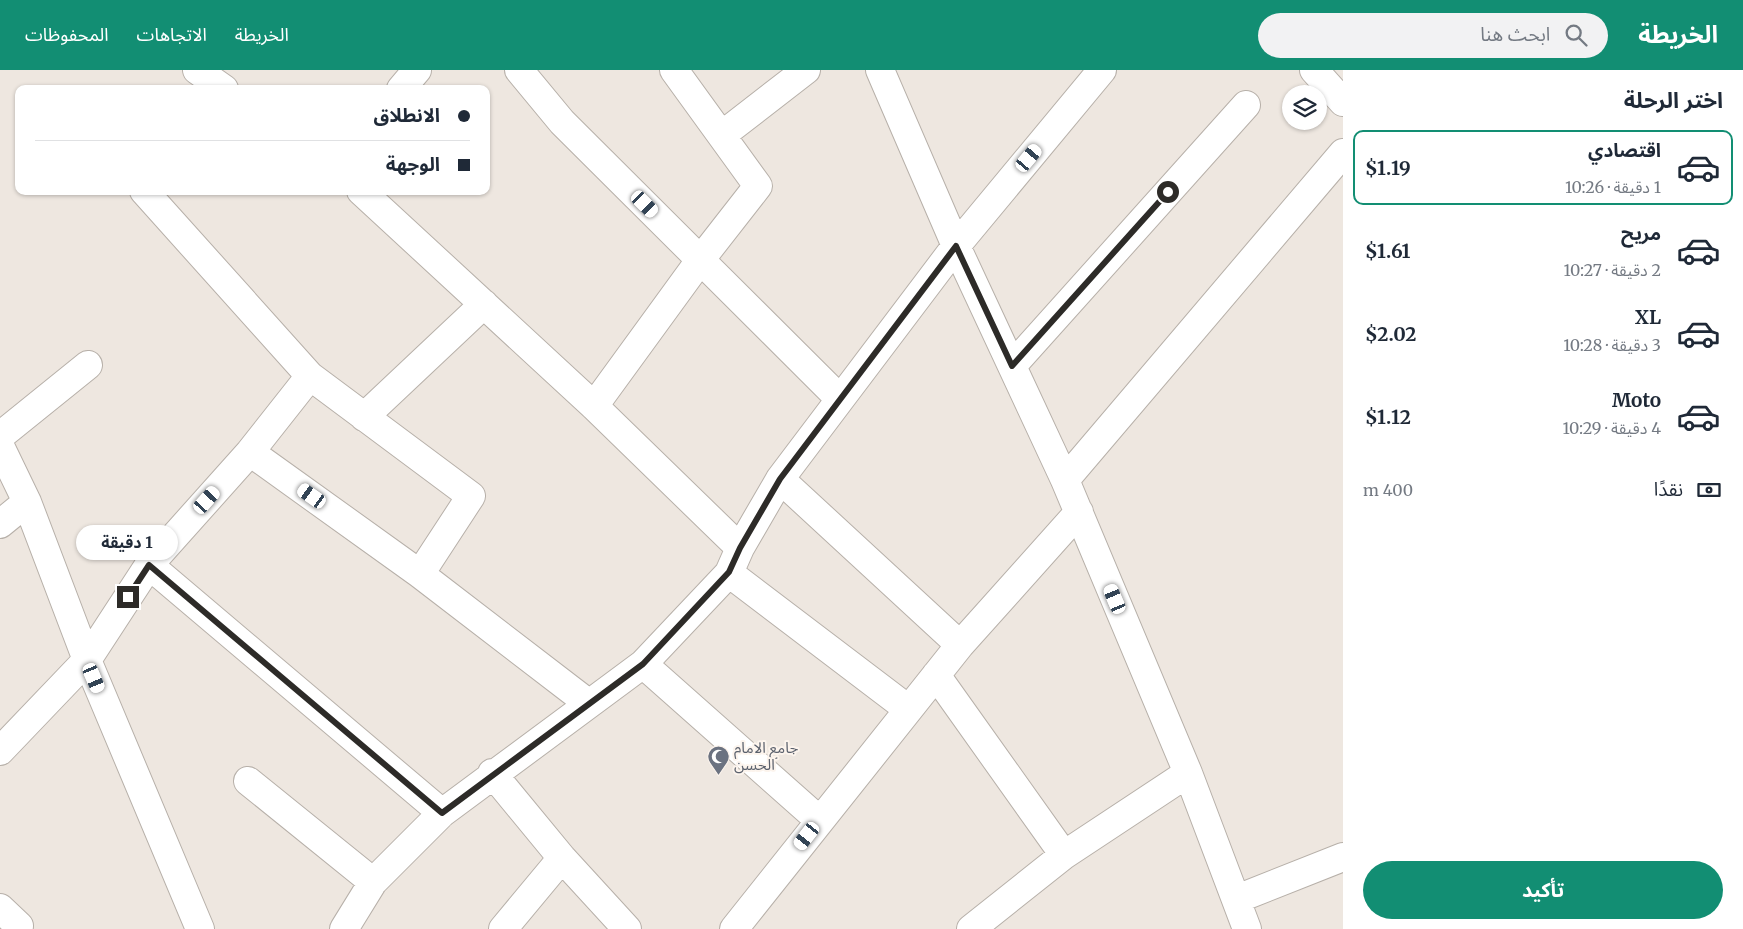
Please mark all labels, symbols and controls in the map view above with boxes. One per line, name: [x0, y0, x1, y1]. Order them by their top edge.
search box: [1258, 13, 1608, 58]
text: الخريطة: [1638, 19, 1718, 50]
icon: search: [1562, 21, 1590, 49]
text: ابحث هنا: [1480, 22, 1550, 46]
text: المحفوظات: [25, 23, 109, 46]
text: الاتجاهات: [137, 23, 207, 46]
text: الخريطة: [235, 23, 289, 46]
map controls: [1282, 85, 1327, 130]
button: layers: [1282, 85, 1327, 130]
text: اختر الرحلة: [1624, 86, 1723, 114]
text: الانطلاق: [374, 103, 440, 127]
text: اقتصادي: [1588, 138, 1661, 162]
car: [1013, 142, 1044, 174]
icon: car: [1676, 145, 1721, 190]
text: الوجهة: [386, 152, 440, 176]
text: $1.19: [1365, 156, 1411, 180]
text: 1 دقيقة · 10:26: [1565, 177, 1661, 197]
route start: [1157, 181, 1179, 203]
car: [629, 188, 660, 220]
text: مريح: [1621, 221, 1661, 245]
icon: car: [1676, 228, 1721, 273]
text: $1.61: [1365, 239, 1410, 263]
text: 2 دقيقة · 10:27: [1564, 260, 1661, 280]
text: XL: [1635, 305, 1661, 329]
icon: car: [1676, 311, 1721, 356]
text: $2.02: [1365, 322, 1416, 346]
text: 3 دقيقة · 10:28: [1563, 335, 1661, 355]
text: Moto: [1612, 388, 1661, 412]
icon: car: [1676, 394, 1721, 439]
text: $1.12: [1365, 405, 1411, 429]
text: 4 دقيقة · 10:29: [1562, 418, 1661, 438]
icon: cash: [1695, 476, 1723, 504]
text: نقدًا: [1654, 477, 1683, 501]
text: 400 m: [1363, 480, 1413, 500]
car: [295, 481, 328, 511]
car: [191, 484, 222, 516]
callout: 1 دقيقة: [77, 524, 179, 560]
text: 1 دقيقة: [101, 532, 153, 552]
car: [1102, 582, 1127, 616]
route end: [117, 586, 139, 608]
car: [81, 661, 106, 695]
place label: جامع الامام الحسن: [734, 738, 799, 774]
mosque icon: جامع الامام الحسن: [706, 744, 730, 775]
car: [791, 820, 822, 852]
button: تأكيد: [1363, 861, 1723, 919]

